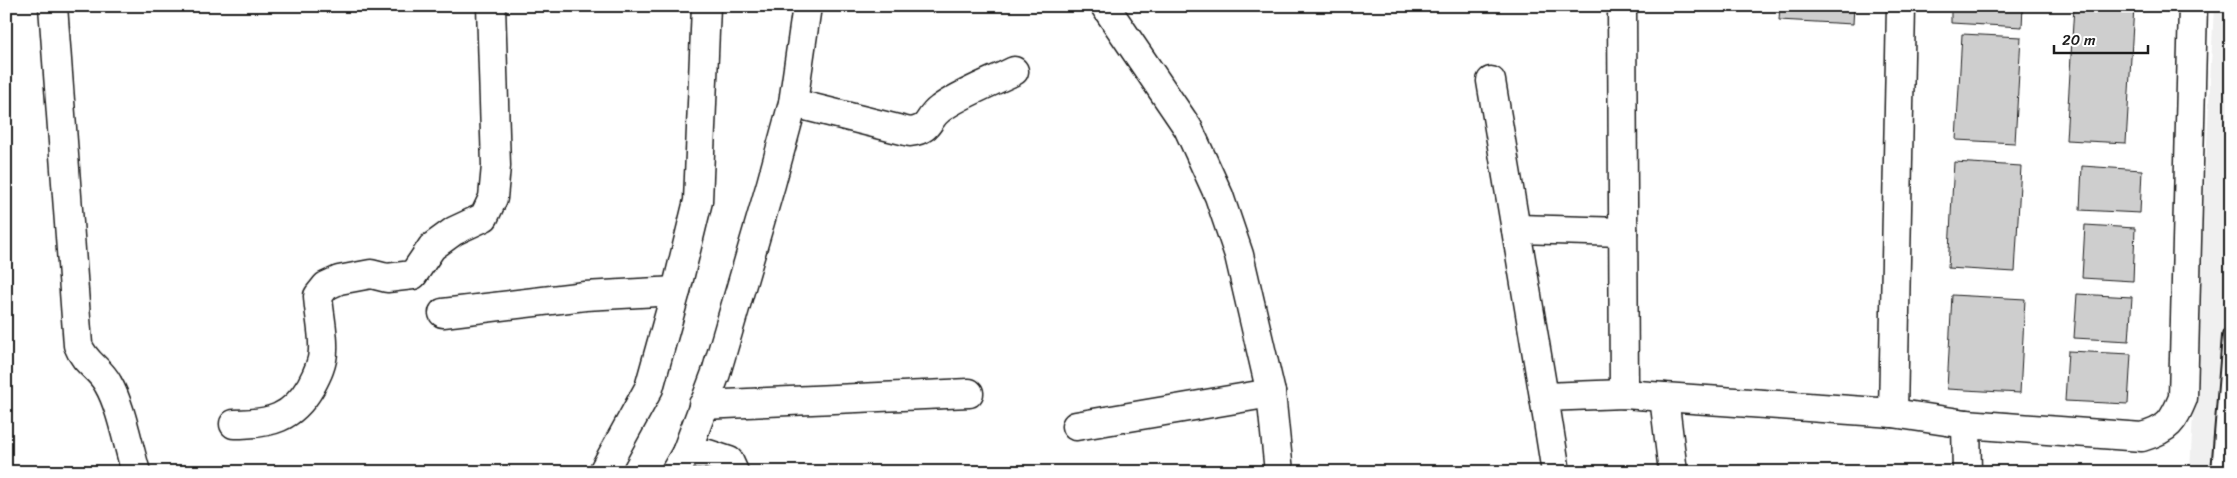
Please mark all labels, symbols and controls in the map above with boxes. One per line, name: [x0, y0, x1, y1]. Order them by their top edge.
scale bar: [2054, 22, 2148, 54]
text: 20 m: [2062, 27, 2096, 53]

